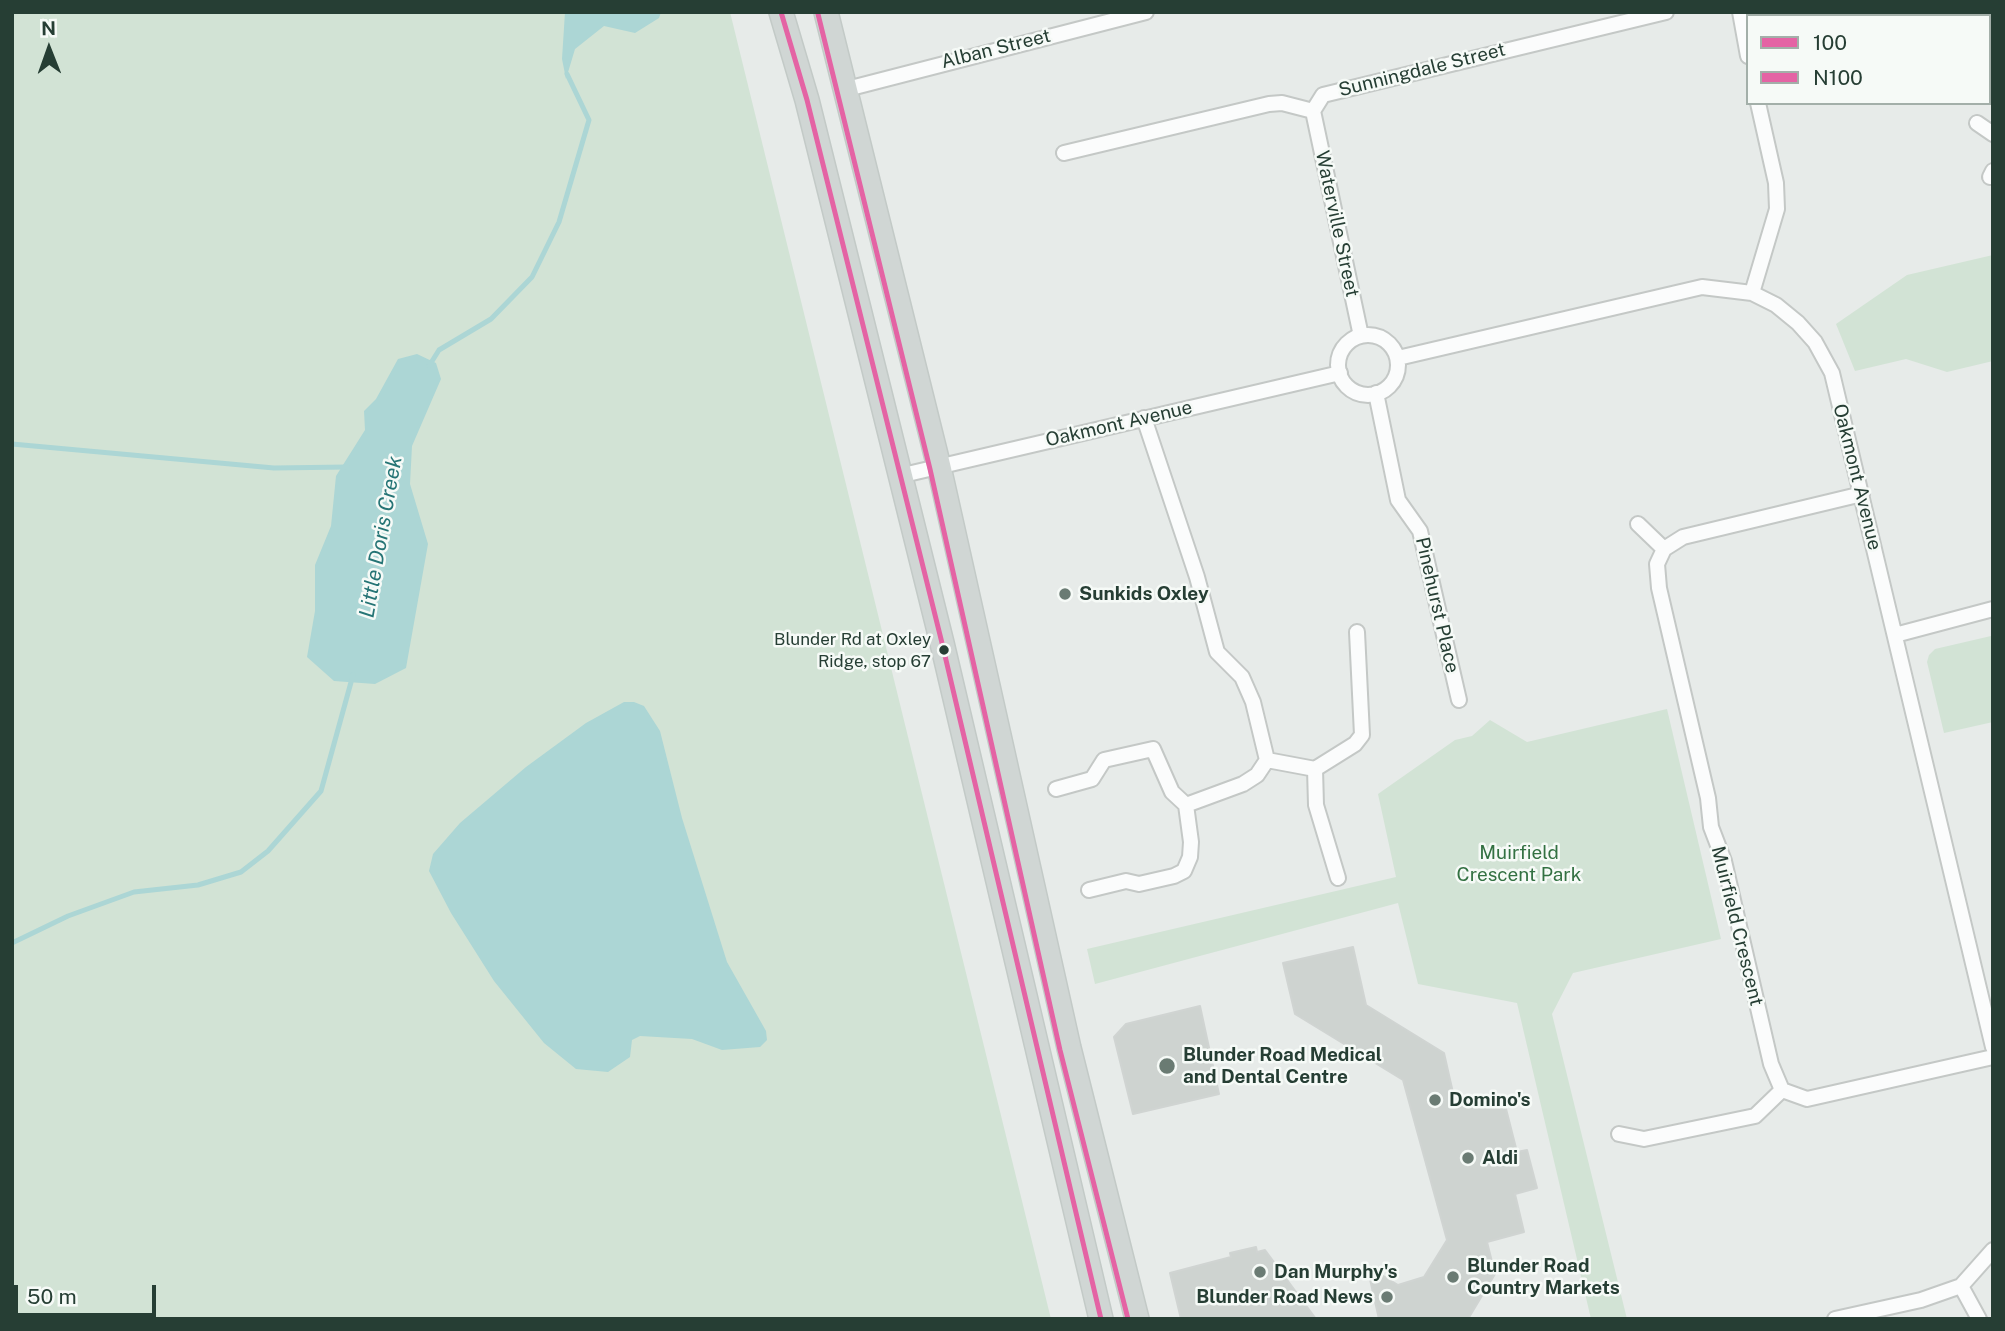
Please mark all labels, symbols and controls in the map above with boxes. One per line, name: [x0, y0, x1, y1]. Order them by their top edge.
north arrow: [14, 14, 84, 84]
legend: [1746, 14, 1991, 105]
text: N: [41, 17, 56, 39]
street label: Alban Street: [939, 24, 1053, 74]
text: 100: [1813, 30, 1847, 55]
street label: Sunningdale Street: [1336, 38, 1508, 102]
text: N100: [1813, 65, 1863, 90]
street label: Waterville Street: [1310, 149, 1364, 299]
street label: Oakmont Avenue: [1043, 396, 1195, 452]
street label: Oakmont Avenue: [1828, 402, 1886, 552]
water label: Little Doris Creek: [354, 454, 408, 620]
street label: Pinehurst Place: [1410, 535, 1464, 675]
place label: Sunkids Oxley: [1079, 583, 1209, 605]
marker: Sunkids Oxley: [1057, 586, 1073, 602]
place label: Blunder Rd at Oxley Ridge, stop 67: [774, 630, 931, 670]
marker: Blunder Rd at Oxley Ridge, stop 67: [937, 643, 951, 657]
park label: Muirfield Crescent Park: [1457, 842, 1581, 886]
street label: Muirfield Crescent: [1706, 844, 1768, 1008]
place label: Blunder Road Medical and Dental Centre: [1183, 1044, 1382, 1088]
marker: Blunder Road Medical and Dental Centre: [1157, 1056, 1177, 1076]
place label: Domino's: [1449, 1089, 1531, 1111]
marker: Domino's: [1427, 1092, 1443, 1108]
place label: Aldi: [1482, 1147, 1518, 1169]
marker: Aldi: [1460, 1150, 1476, 1166]
place label: Blunder Road Country Markets: [1467, 1255, 1620, 1299]
place label: Dan Murphy's: [1274, 1261, 1398, 1283]
marker: Dan Murphy's: [1252, 1264, 1268, 1280]
marker: Blunder Road Country Markets: [1445, 1269, 1461, 1285]
scale bar: [18, 1272, 159, 1316]
text: 50 m: [27, 1284, 77, 1309]
place label: Blunder Road News: [1196, 1286, 1373, 1308]
marker: Blunder Road News: [1379, 1289, 1395, 1305]

